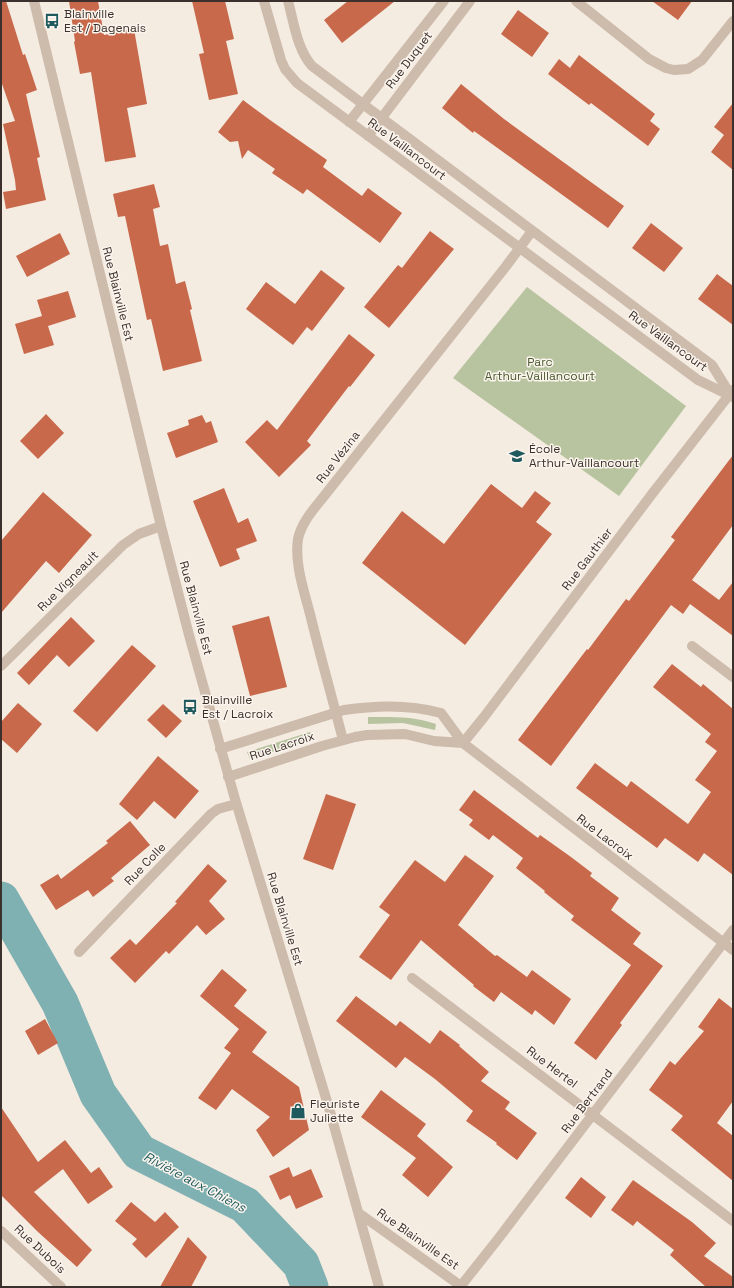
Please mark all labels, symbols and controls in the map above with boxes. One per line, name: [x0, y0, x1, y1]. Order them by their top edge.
place label: Blainville Est / Dagenais: [64, 6, 146, 36]
bus stop icon: Blainville Est / Dagenais: [43, 12, 61, 30]
street label: Rue Duquet: [382, 28, 436, 92]
street label: Rue Vaillancourt: [365, 114, 449, 184]
street label: Rue Blainville Est: [99, 245, 137, 343]
street label: Rue Vaillancourt: [625, 307, 711, 375]
park label: Parc Arthur-Vaillancourt: [485, 354, 595, 384]
street label: Rue Vézina: [313, 427, 364, 486]
place label: École Arthur-Vaillancourt: [529, 441, 639, 471]
school or university icon: École Arthur-Vaillancourt: [508, 447, 526, 465]
street label: Rue Gauthier: [558, 524, 616, 594]
street label: Rue Vigneault: [34, 547, 102, 615]
street label: Rue Blainville Est: [176, 559, 216, 657]
place label: Blainville Est / Lacroix: [202, 692, 273, 722]
bus stop icon: Blainville Est / Lacroix: [181, 698, 199, 716]
street label: Rue Lacroix: [247, 728, 317, 764]
street label: Rue Lacroix: [573, 810, 637, 864]
street label: Rue Colle: [121, 839, 169, 889]
street label: Rue Blainville Est: [263, 870, 307, 968]
street label: Rue Hertel: [523, 1043, 581, 1091]
street label: Rue Bertrand: [558, 1066, 616, 1136]
place label: Fleuriste Juliette: [310, 1096, 360, 1126]
shop icon: Fleuriste Juliette: [289, 1102, 307, 1120]
water label: Rivière aux Chiens: [141, 1148, 250, 1217]
street label: Rue Blainville Est: [374, 1205, 462, 1273]
street label: Rue Dubois: [11, 1221, 69, 1277]

